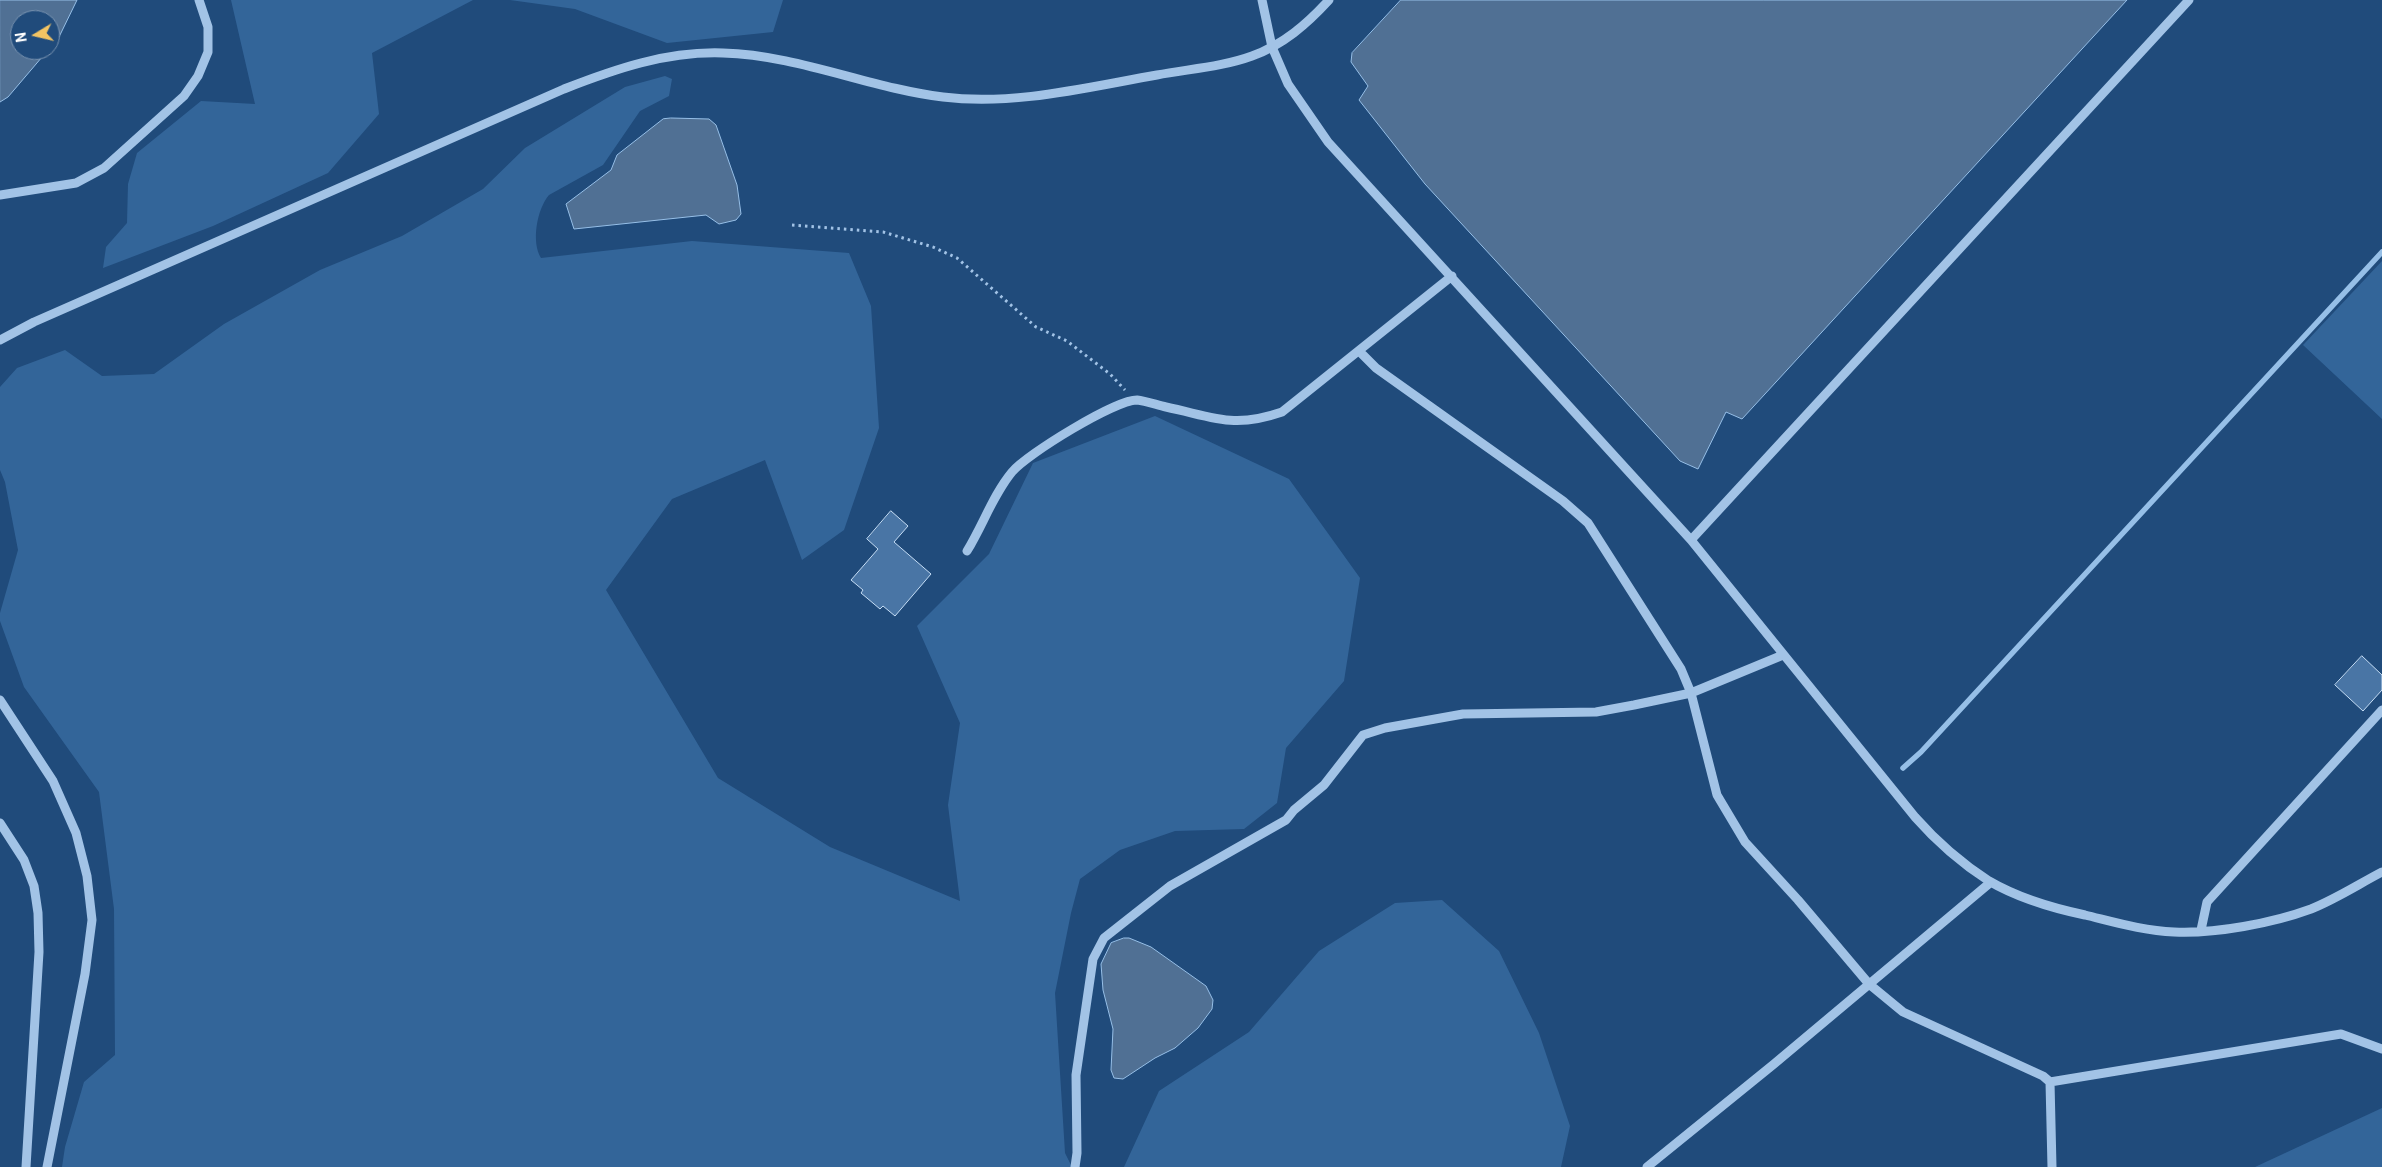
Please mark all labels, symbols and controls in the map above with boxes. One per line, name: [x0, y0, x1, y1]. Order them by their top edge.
north arrow: [10, 10, 60, 60]
text: N: [12, 31, 30, 43]

